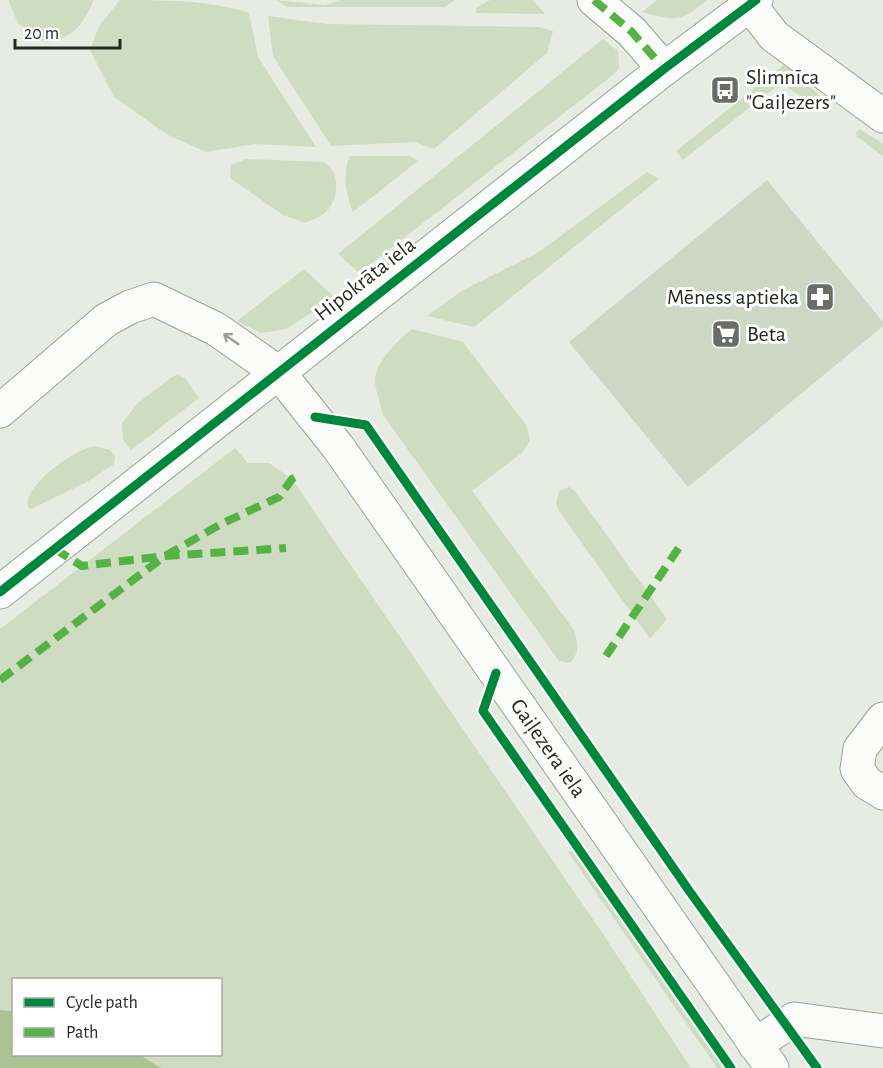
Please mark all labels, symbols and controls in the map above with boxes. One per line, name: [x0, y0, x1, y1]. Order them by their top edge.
scale bar: [15, 12, 120, 50]
text: 20 m: [24, 25, 59, 43]
place label: Slimnīca "Gaiļezers": [746, 66, 836, 115]
bus stop icon: Slimnīca "Gaiļezers": [709, 74, 741, 106]
street label: Hipokrāta iela: [310, 233, 420, 325]
pharmacy icon: Mēness aptieka: [804, 281, 836, 313]
place label: Mēness aptieka: [667, 286, 799, 308]
supermarket icon: Beta: [710, 318, 742, 350]
place label: Beta: [747, 323, 786, 345]
one-way arrow: [223, 333, 239, 345]
street label: Gaiļezera iela: [507, 695, 590, 801]
legend: [12, 978, 222, 1056]
text: Cycle path: [66, 994, 138, 1012]
text: Path: [66, 1024, 98, 1042]

